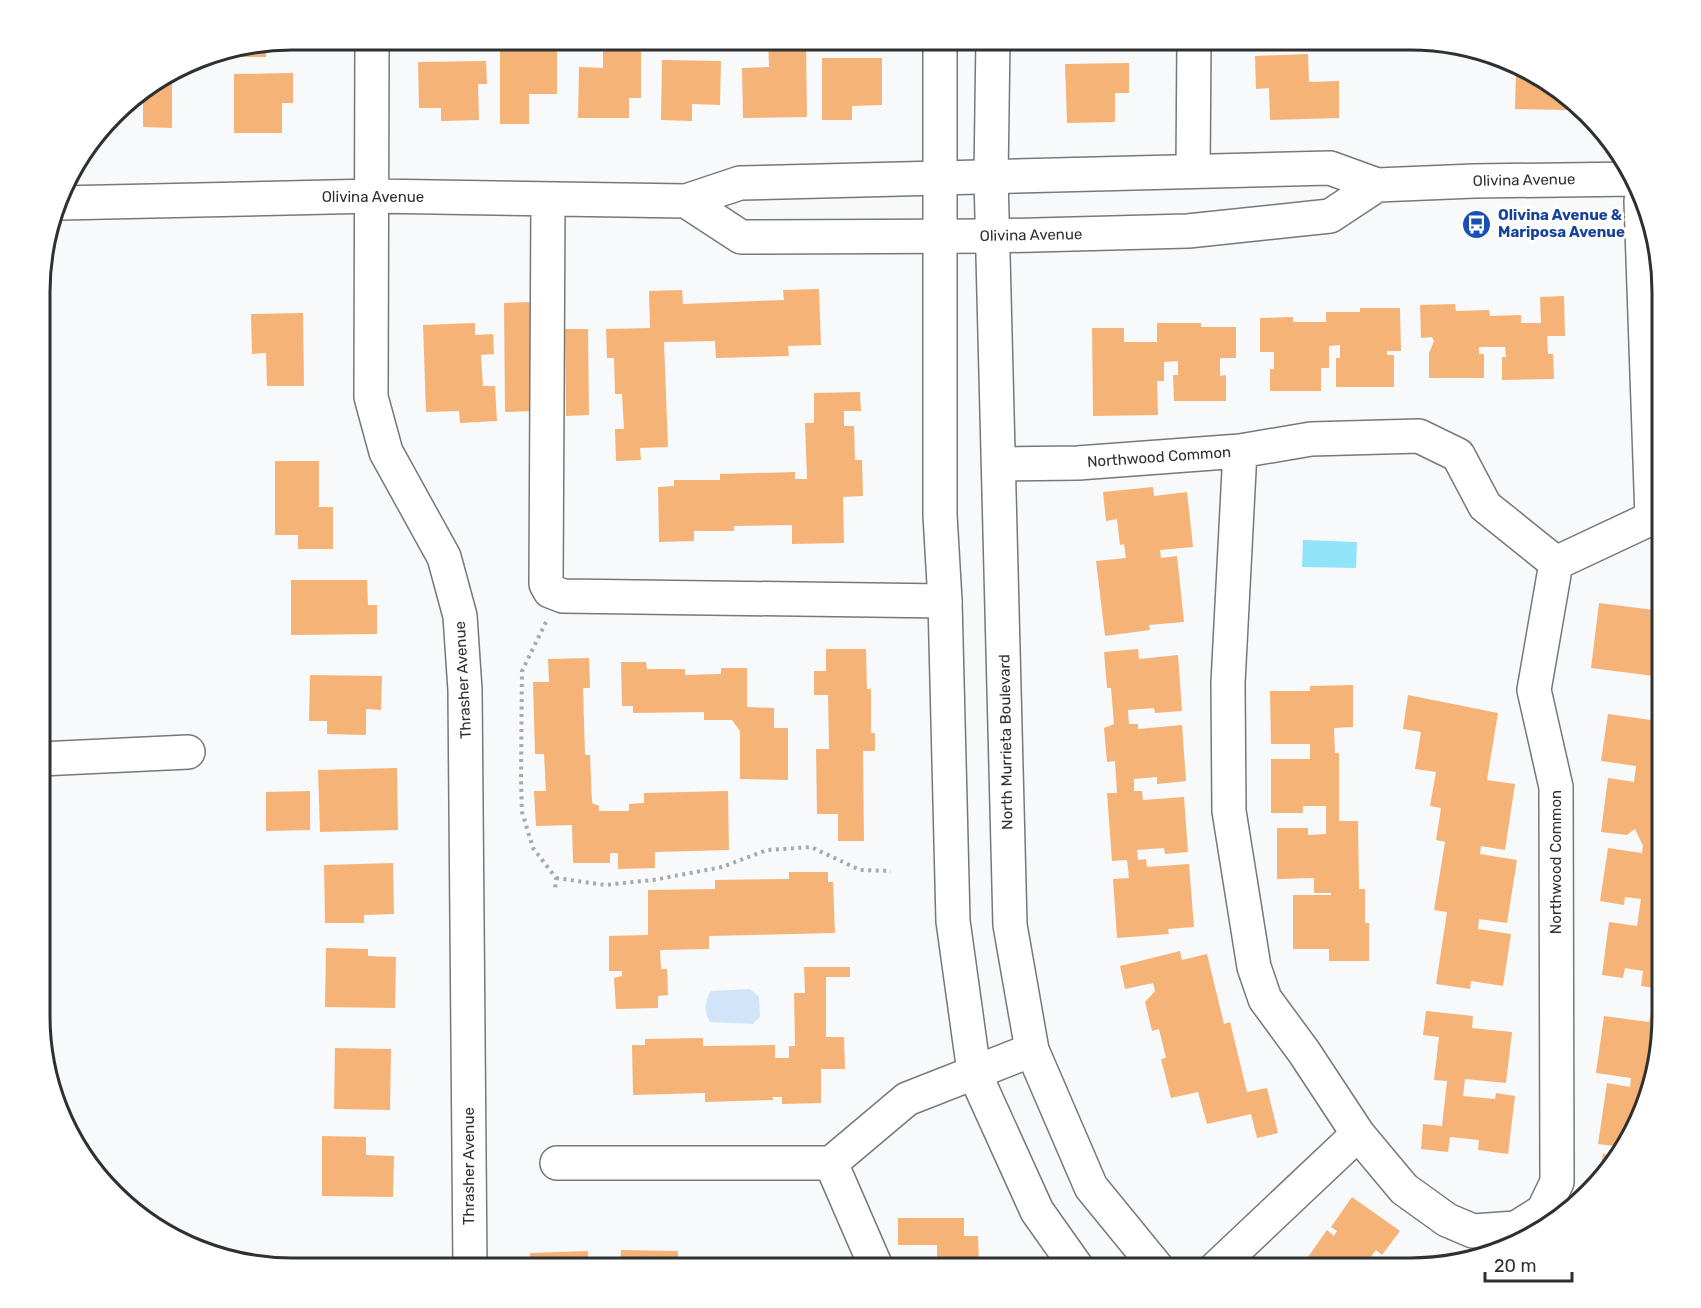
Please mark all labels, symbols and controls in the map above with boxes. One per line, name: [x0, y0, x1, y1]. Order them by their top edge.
street label: Olivina Avenue: [1473, 170, 1575, 190]
street label: Olivina Avenue: [322, 188, 424, 206]
place label: Olivina Avenue & Mariposa Avenue: [1498, 206, 1625, 241]
bus stop icon: Olivina Avenue & Mariposa Avenue: [1461, 208, 1493, 240]
street label: Olivina Avenue: [980, 225, 1082, 245]
street label: Northwood Common: [1086, 443, 1232, 471]
street label: Thrasher Avenue: [451, 621, 475, 739]
street label: North Murrieta Boulevard: [995, 654, 1017, 830]
street label: Northwood Common: [1547, 790, 1565, 934]
street label: Thrasher Avenue: [460, 1107, 478, 1225]
scale bar: [1485, 1245, 1572, 1283]
text: 20 m: [1494, 1255, 1536, 1277]

